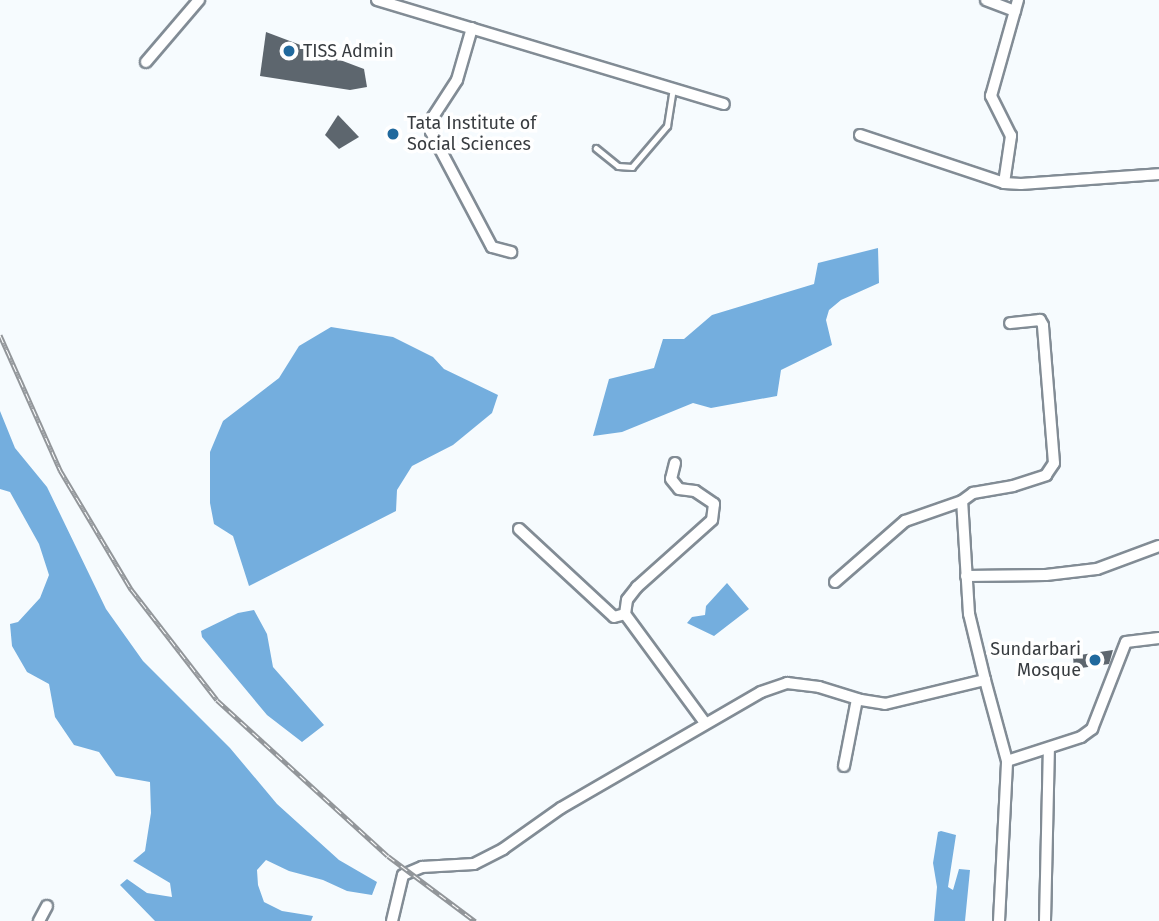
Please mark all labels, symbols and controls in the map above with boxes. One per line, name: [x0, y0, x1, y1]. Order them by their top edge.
place label: TISS Admin: [303, 40, 394, 62]
marker: TISS Admin: [281, 43, 297, 59]
place label: Tata Institute of Social Sciences: [407, 113, 536, 156]
marker: Tata Institute of Social Sciences: [385, 126, 401, 142]
place label: Sundarbari Mosque: [990, 639, 1081, 682]
marker: Sundarbari Mosque: [1087, 652, 1103, 668]

